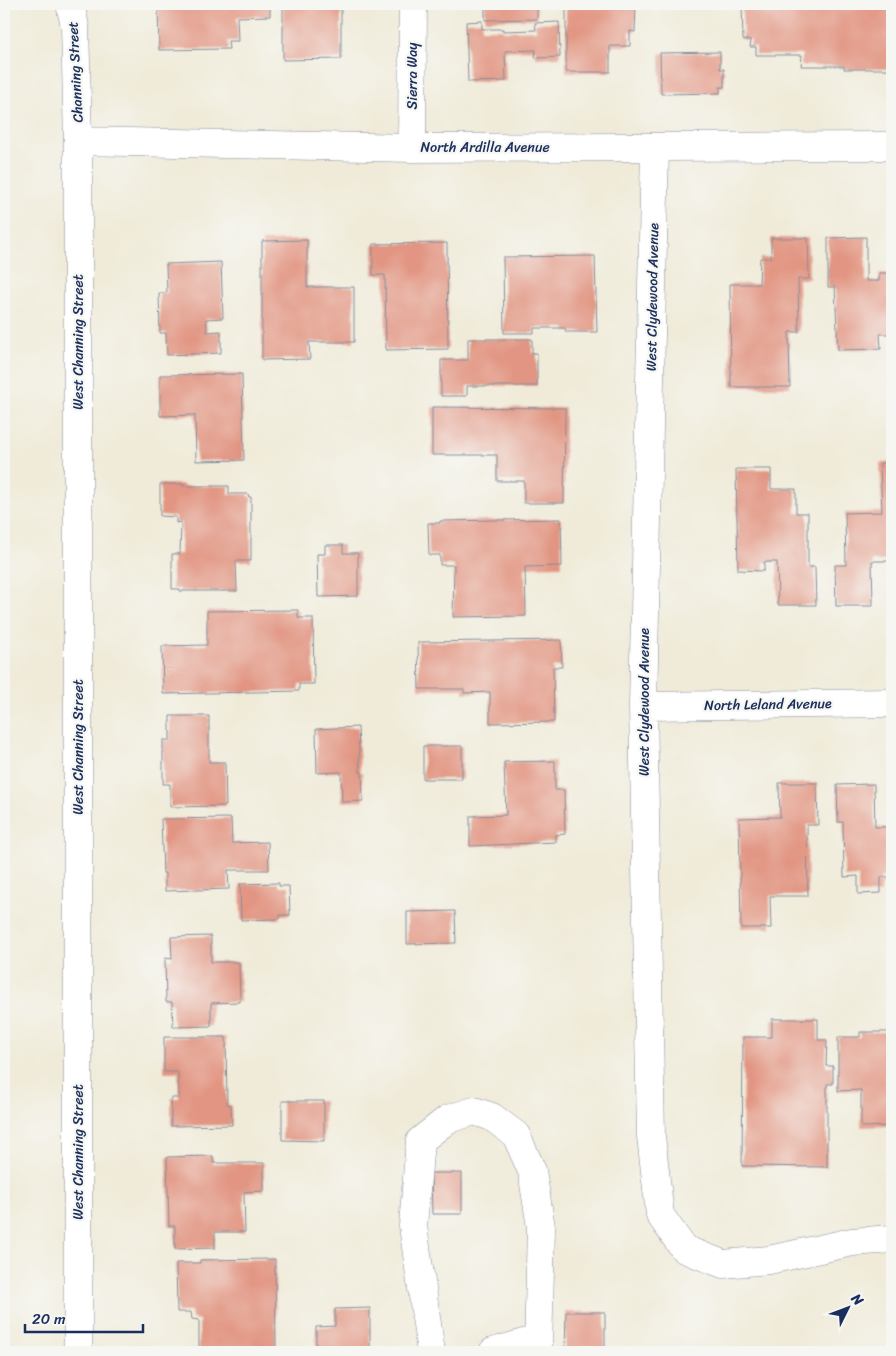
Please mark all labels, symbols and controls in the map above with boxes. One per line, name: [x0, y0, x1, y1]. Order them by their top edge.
street label: Channing Street: [60, 21, 91, 123]
street label: Sierra Way: [400, 42, 425, 110]
street label: North Ardilla Avenue: [420, 135, 550, 160]
street label: West Clydewood Avenue: [639, 222, 666, 371]
street label: West Channing Street: [66, 274, 91, 410]
street label: West Clydewood Avenue: [632, 628, 657, 776]
street label: West Channing Street: [66, 679, 91, 815]
street label: North Leland Avenue: [704, 691, 832, 718]
street label: West Channing Street: [66, 1084, 91, 1220]
north arrow: [824, 1284, 874, 1334]
text: N: [844, 1287, 870, 1312]
scale bar: [25, 1301, 142, 1333]
text: 20 m: [32, 1306, 66, 1332]

